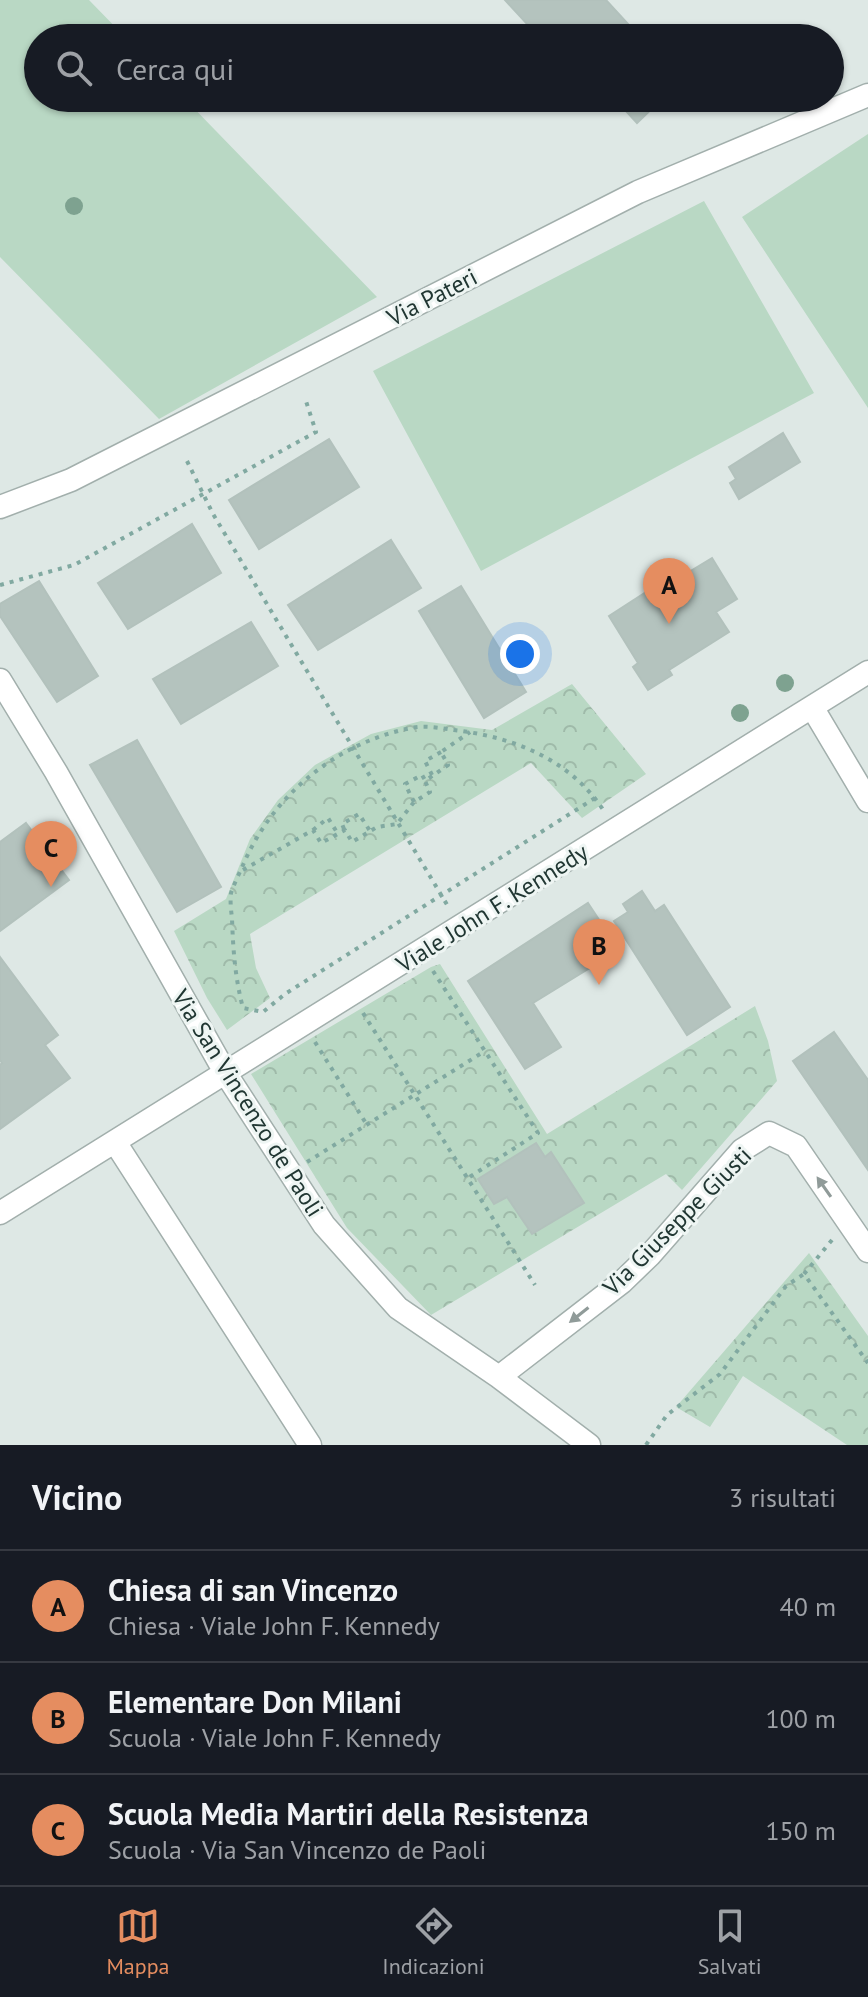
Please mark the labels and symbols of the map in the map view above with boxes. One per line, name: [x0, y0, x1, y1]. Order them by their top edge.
street label: Via Pateri: [381, 261, 482, 333]
pin: A: [643, 558, 695, 624]
your location: [500, 634, 540, 674]
pin: C: [25, 821, 77, 887]
street label: Viale John F. Kennedy: [389, 836, 594, 980]
pin: B: [573, 919, 625, 985]
street label: Via San Vincenzo de Paoli: [165, 983, 331, 1223]
street label: Via Giuseppe Giusti: [595, 1140, 758, 1303]
one-way arrow: [817, 1176, 832, 1197]
one-way arrow: [569, 1306, 589, 1323]

